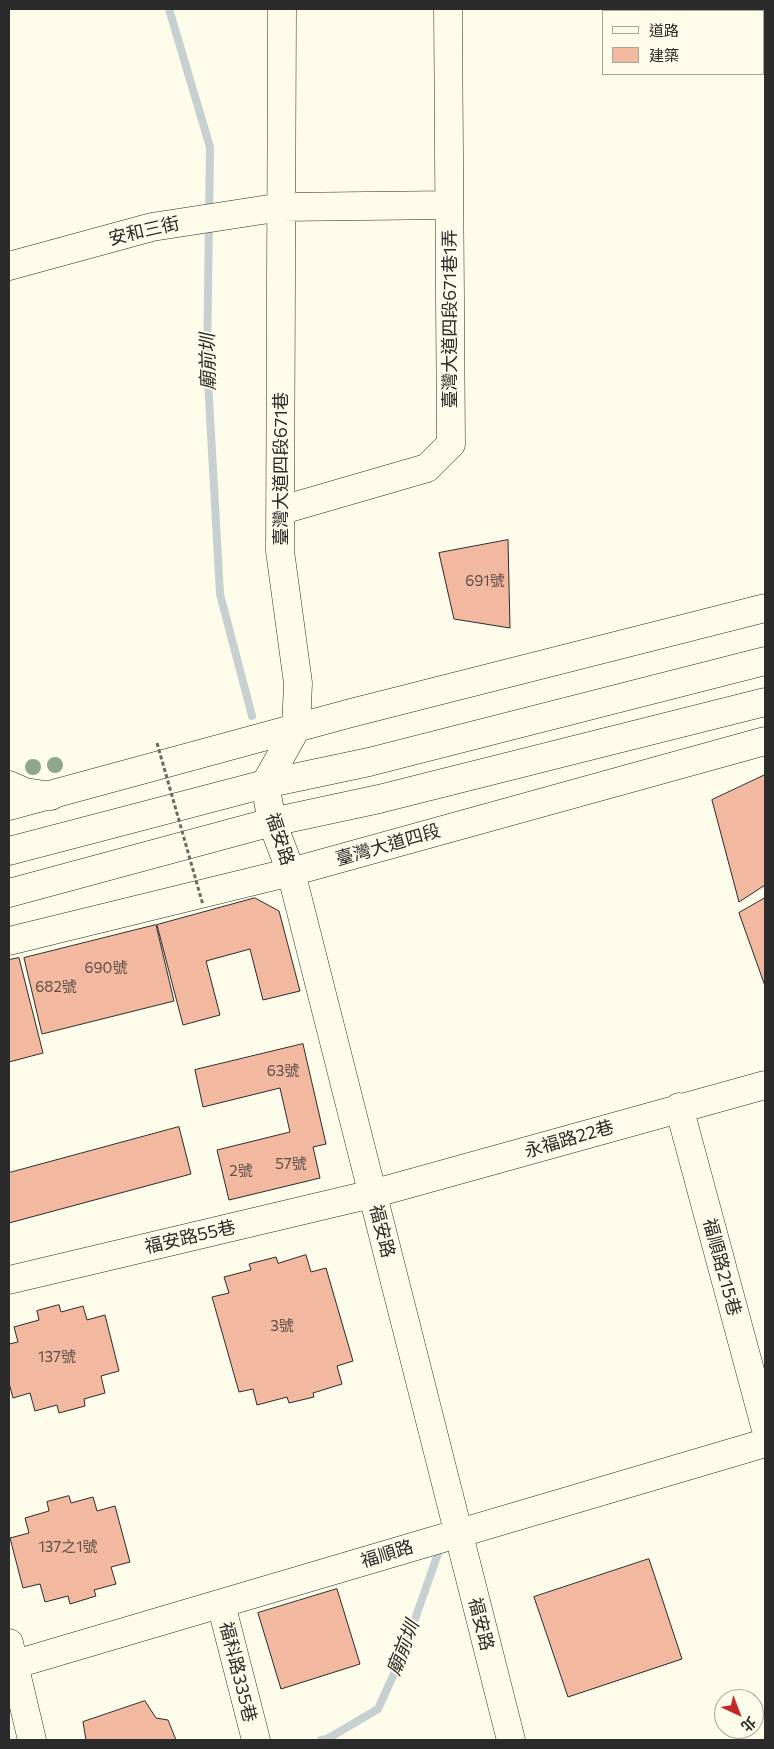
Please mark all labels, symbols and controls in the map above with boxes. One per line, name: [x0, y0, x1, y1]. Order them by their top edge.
legend: [602, 10, 764, 75]
text: 道路: [649, 21, 679, 39]
text: 建築: [649, 46, 679, 64]
street label: 安和三街: [106, 212, 182, 250]
street label: 臺灣大道四段671巷1弄: [439, 229, 461, 409]
water label: 廟前圳: [196, 333, 220, 391]
street label: 臺灣大道四段671巷: [270, 392, 292, 546]
house number: 691號: [465, 572, 505, 590]
street label: 福安路: [261, 810, 299, 868]
street label: 臺灣大道四段: [333, 820, 443, 870]
house number: 690號: [85, 959, 127, 977]
house number: 682號: [35, 978, 77, 996]
house number: 63號: [267, 1062, 299, 1080]
street label: 永福路22巷: [522, 1116, 616, 1162]
house number: 57號: [275, 1155, 307, 1173]
house number: 2號: [229, 1162, 253, 1180]
street label: 福安路: [365, 1202, 399, 1260]
street label: 福安路55巷: [142, 1216, 238, 1258]
street label: 福順路215巷: [699, 1216, 745, 1318]
house number: 3號: [270, 1317, 294, 1335]
house number: 137號: [38, 1348, 76, 1366]
street label: 福順路: [358, 1536, 416, 1572]
house number: 137之1號: [38, 1538, 98, 1556]
street label: 福安路: [464, 1595, 498, 1653]
water label: 廟前圳: [382, 1617, 424, 1679]
street label: 福科路335巷: [215, 1619, 261, 1725]
north arrow: [714, 1689, 764, 1739]
text: 北: [738, 1714, 760, 1736]

